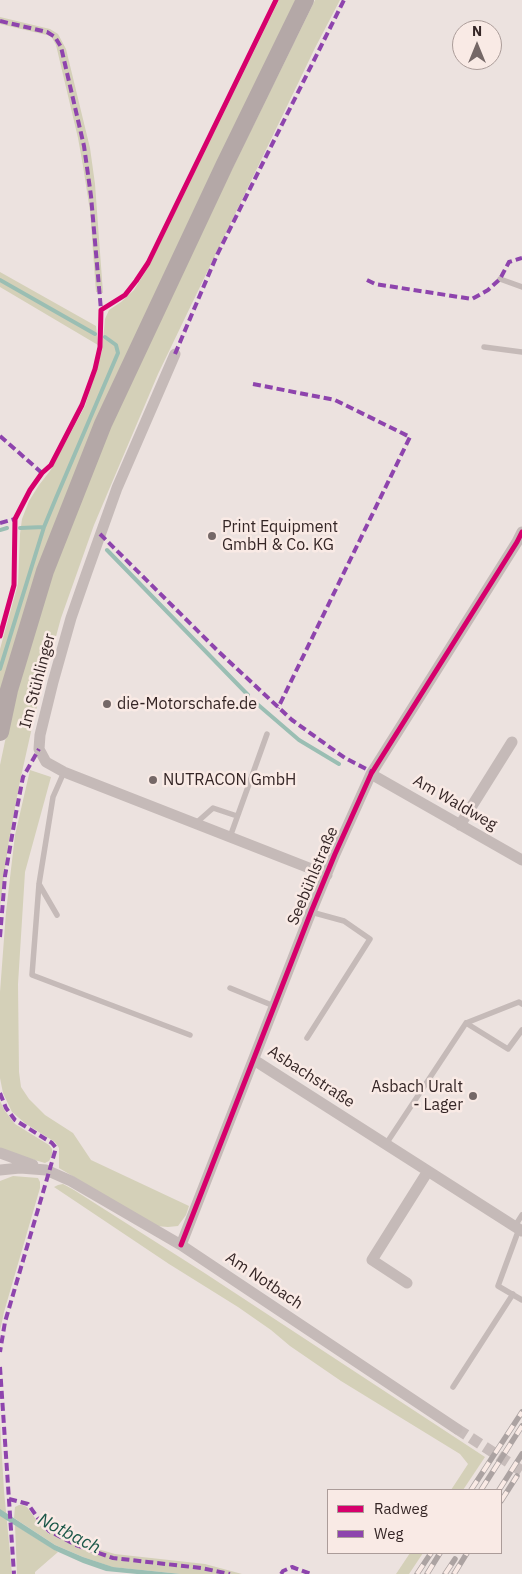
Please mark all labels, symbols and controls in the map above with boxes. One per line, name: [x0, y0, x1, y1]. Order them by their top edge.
north arrow: [452, 20, 502, 70]
text: N: [472, 22, 482, 40]
place label: Print Equipment GmbH & Co. KG: [222, 517, 338, 555]
marker: Print Equipment GmbH & Co. KG: [206, 530, 218, 542]
street label: Im Stühlinger: [16, 631, 60, 731]
place label: die-Motorschafe.de: [117, 694, 257, 714]
marker: die-Motorschafe.de: [101, 698, 113, 710]
place label: NUTRACON GmbH: [163, 770, 296, 790]
street label: Am Waldweg: [410, 771, 500, 835]
marker: NUTRACON GmbH: [147, 774, 159, 786]
street label: Seebühlstraße: [284, 824, 342, 928]
street label: Asbachstraße: [264, 1042, 358, 1112]
place label: Asbach Uralt - Lager: [371, 1077, 463, 1115]
marker: Asbach Uralt - Lager: [467, 1090, 479, 1102]
street label: Am Notbach: [222, 1248, 306, 1314]
legend: [327, 1489, 502, 1554]
text: Radweg: [374, 1499, 428, 1518]
water label: Notbach: [34, 1509, 104, 1559]
text: Weg: [374, 1524, 403, 1543]

